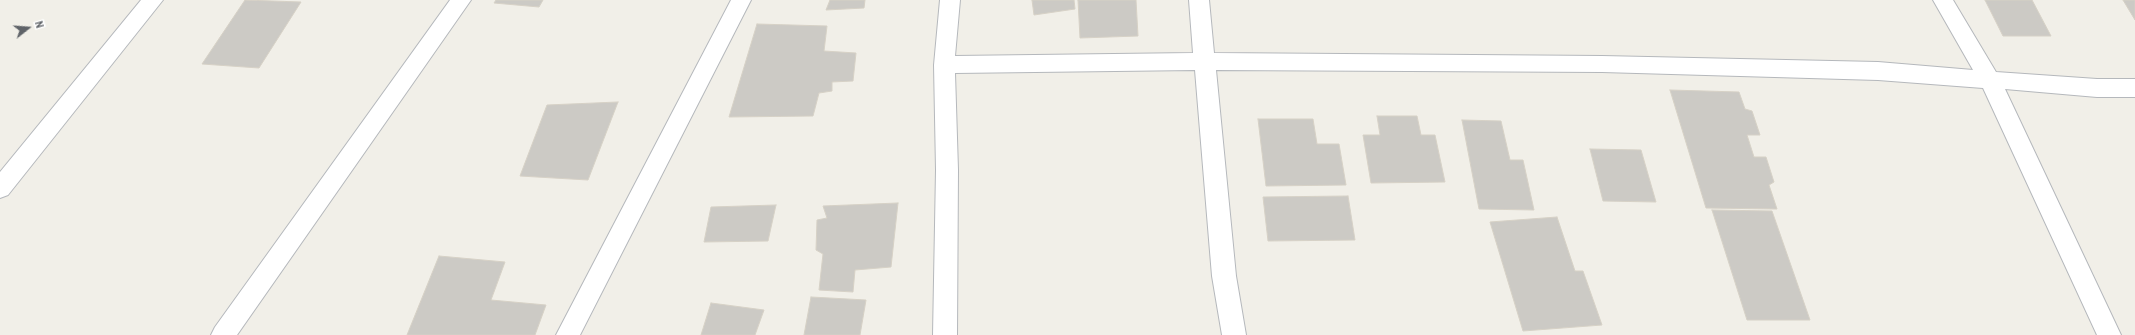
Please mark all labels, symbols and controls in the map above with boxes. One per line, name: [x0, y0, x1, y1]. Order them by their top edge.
north arrow: [8, 8, 48, 48]
text: N: [32, 19, 47, 30]

